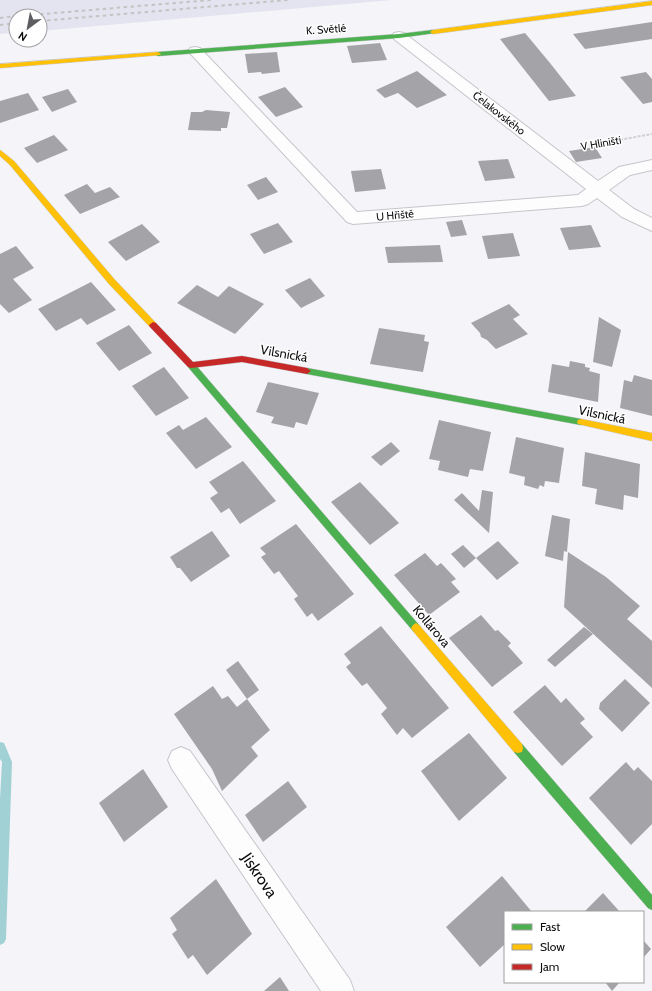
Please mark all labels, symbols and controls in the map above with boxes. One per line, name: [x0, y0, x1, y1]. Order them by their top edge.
north arrow: [8, 8, 48, 48]
street label: K. Světlé: [305, 21, 347, 37]
text: N: [16, 28, 30, 44]
street label: Čelakovského: [470, 88, 528, 138]
street label: V Hliništi: [580, 133, 622, 153]
street label: U Hřiště: [376, 206, 415, 224]
street label: Vilsnická: [259, 341, 310, 365]
street label: Vilsnická: [577, 401, 628, 427]
street label: Kollárova: [410, 602, 455, 651]
street label: Jiskrova: [237, 848, 282, 902]
legend: [504, 911, 644, 983]
text: Fast: [540, 919, 560, 934]
text: Slow: [540, 939, 565, 954]
text: Jam: [539, 959, 559, 974]

